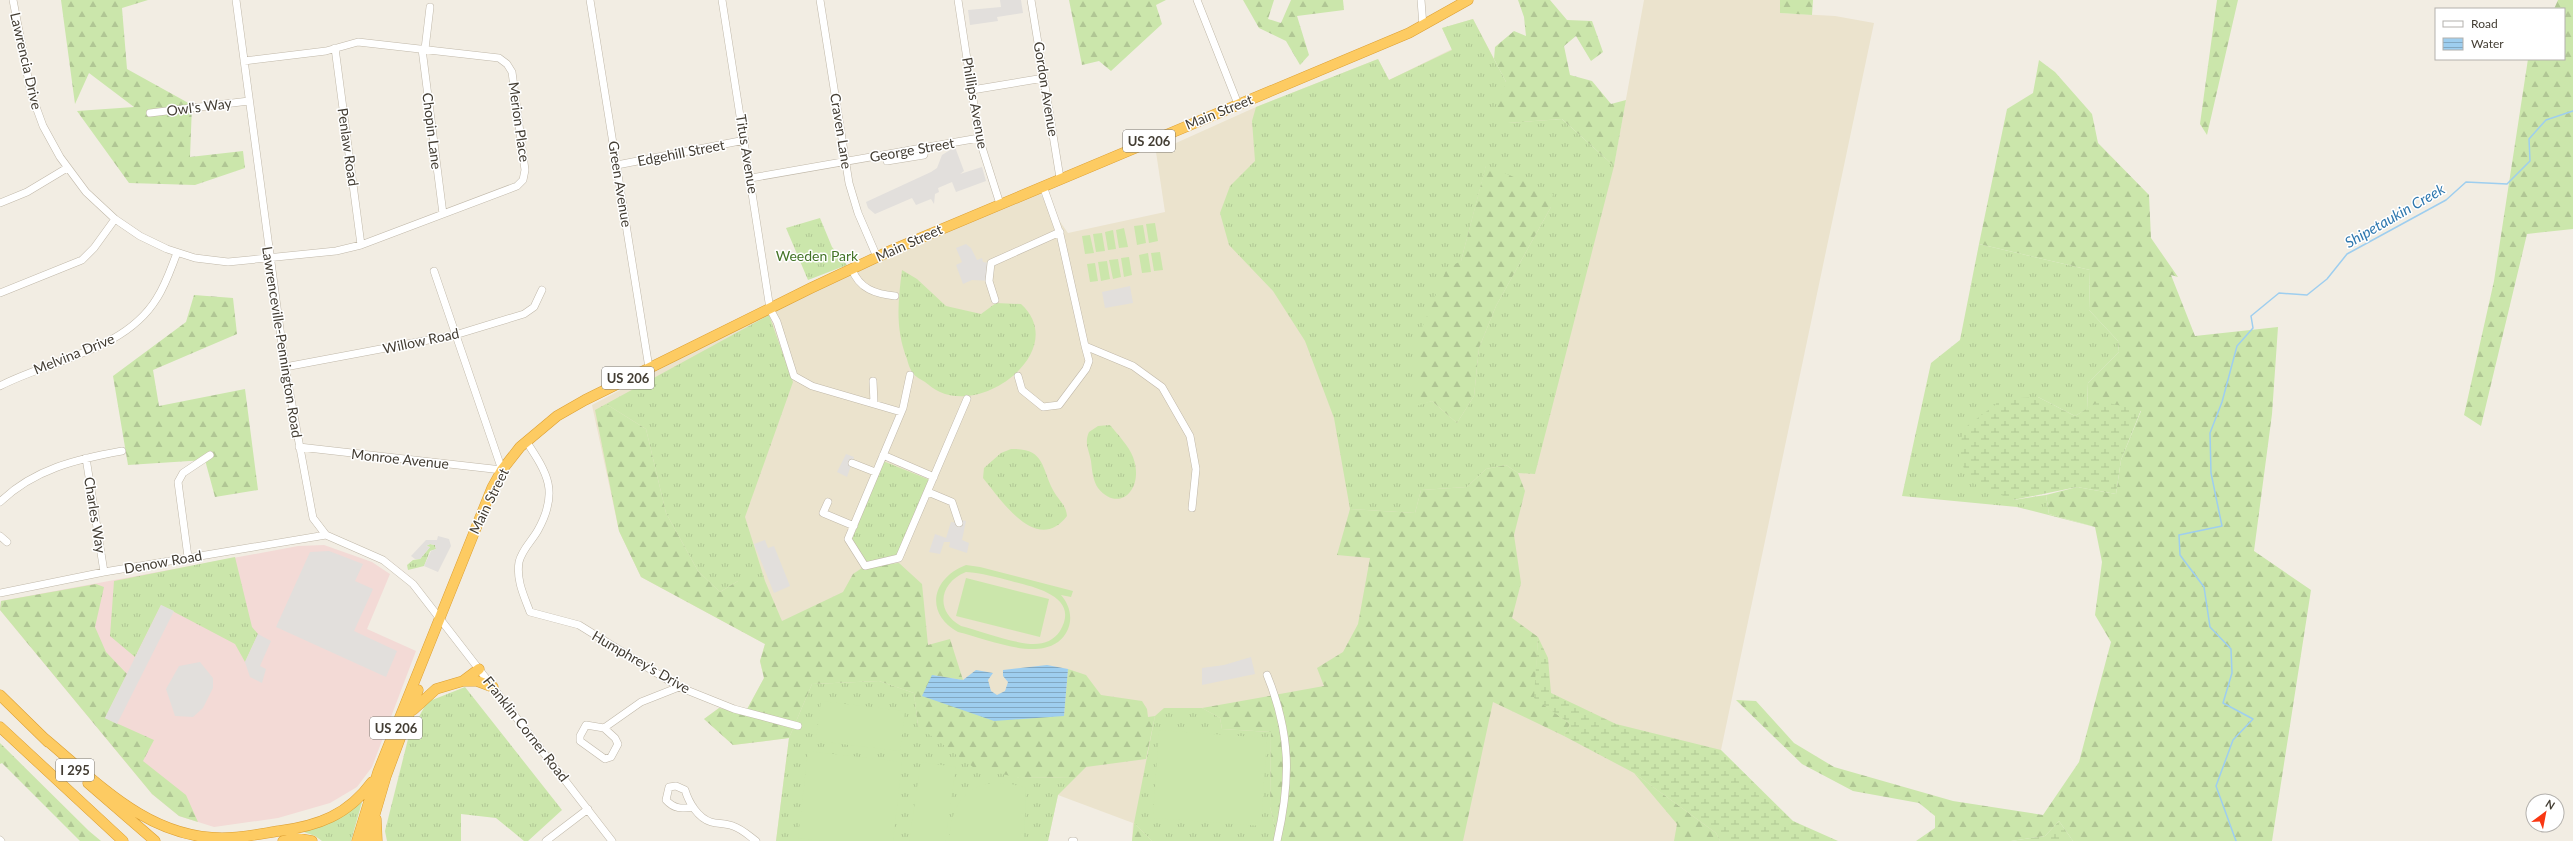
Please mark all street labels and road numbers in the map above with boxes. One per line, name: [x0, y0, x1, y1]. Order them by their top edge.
street label: Lawrencia Drive: [7, 11, 46, 111]
street label: Gordon Avenue: [1031, 40, 1062, 138]
street label: Phillips Avenue: [959, 56, 992, 150]
street label: Merion Place: [505, 81, 534, 163]
street label: Main Street: [1183, 90, 1255, 133]
street label: Chopin Lane: [419, 92, 446, 170]
street label: Craven Lane: [827, 92, 856, 170]
street label: Owl's Way: [165, 94, 233, 119]
street label: Penlaw Road: [335, 107, 362, 187]
street label: Titus Avenue: [733, 113, 762, 195]
road number: US 206: [1123, 130, 1175, 152]
street label: George Street: [868, 134, 955, 165]
street label: Edgehill Street: [636, 136, 726, 169]
street label: Green Avenue: [605, 140, 636, 228]
street label: Main Street: [873, 220, 945, 265]
street label: Lawrenceville-Pennington Road: [259, 245, 306, 439]
street label: Willow Road: [381, 324, 461, 357]
street label: Melvina Drive: [31, 330, 117, 377]
road number: US 206: [602, 367, 654, 389]
street label: Monroe Avenue: [350, 445, 450, 472]
street label: Main Street: [465, 465, 512, 537]
street label: Charles Way: [81, 476, 110, 555]
street label: Denow Road: [123, 546, 203, 577]
street label: Humphrey's Drive: [589, 627, 693, 697]
street label: Franklin Corner Road: [480, 673, 573, 785]
road number: US 206: [370, 717, 422, 739]
road number: I 295: [56, 759, 94, 781]

